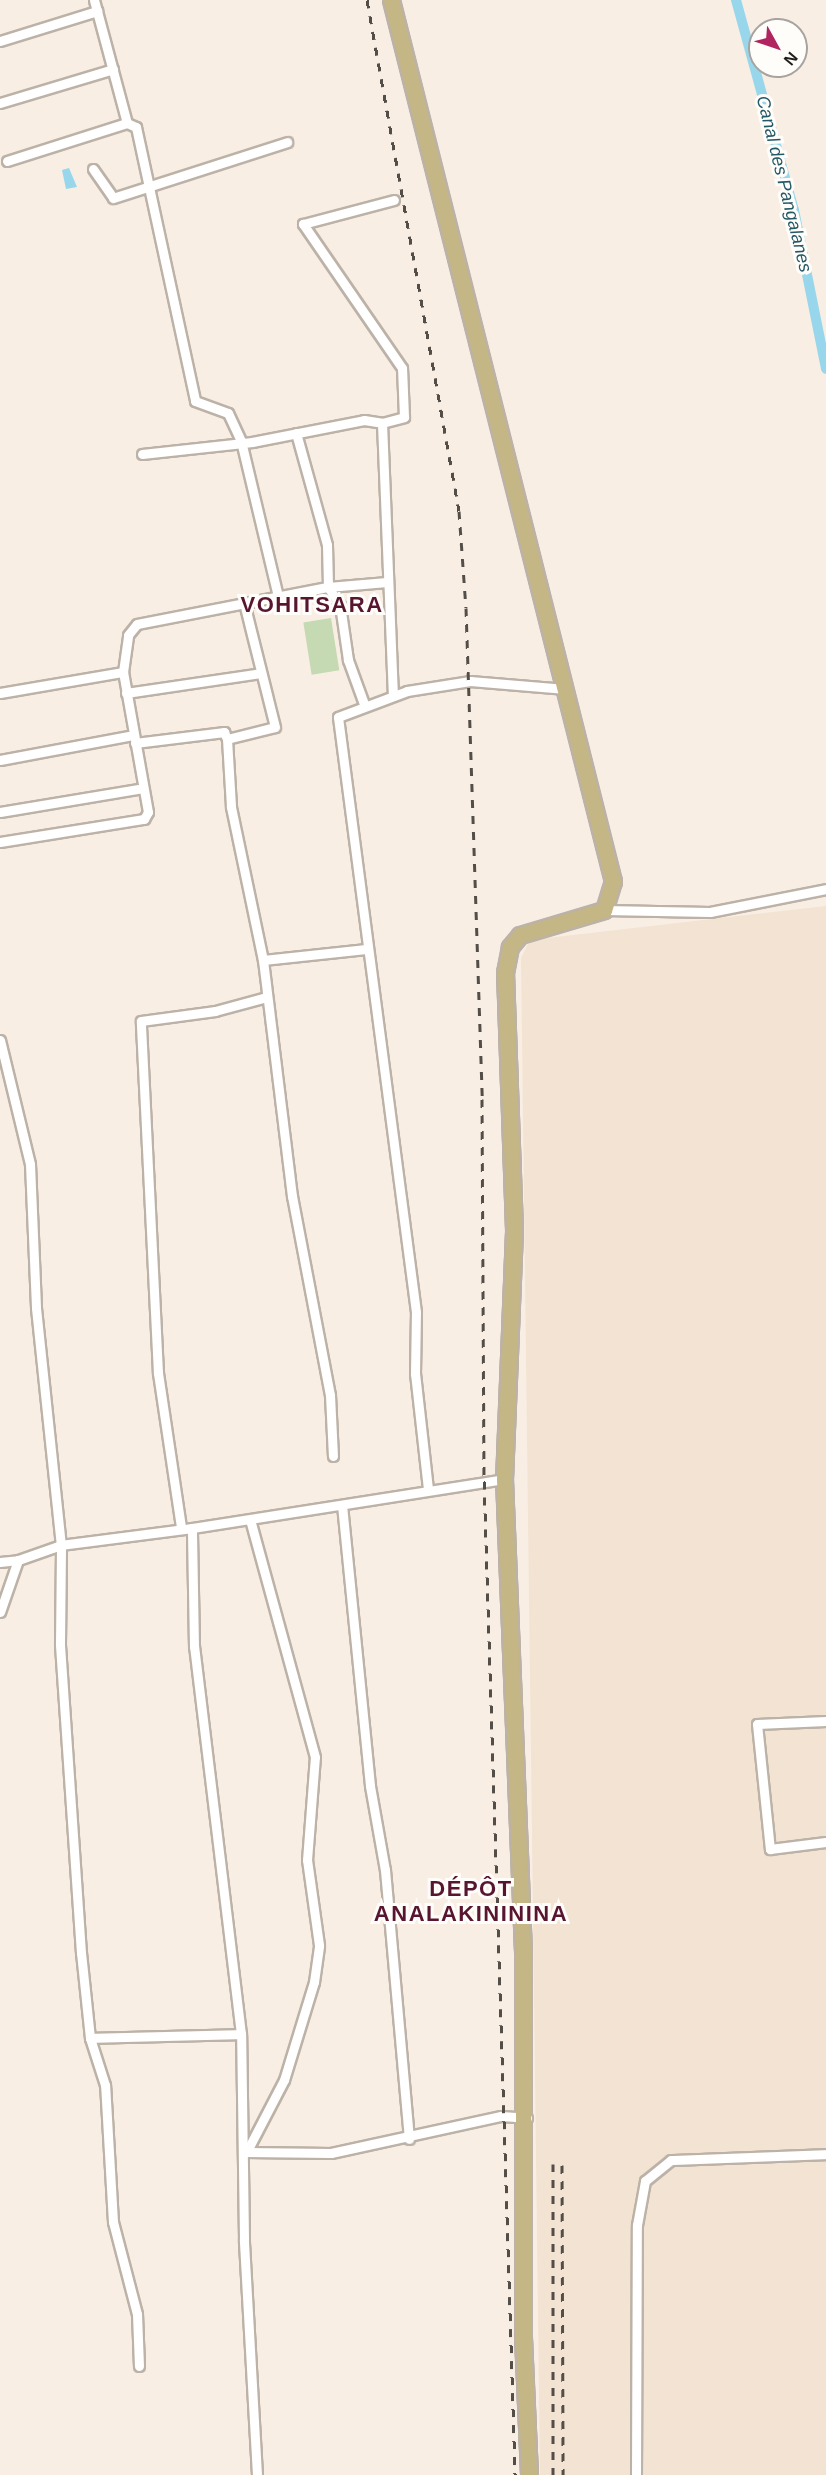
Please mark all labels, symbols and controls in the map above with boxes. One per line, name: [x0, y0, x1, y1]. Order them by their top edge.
north arrow: [748, 18, 808, 78]
text: N: [780, 49, 801, 68]
water label: Canal des Pangalanes: [752, 94, 816, 274]
district label: VOHITSARA: [240, 592, 384, 618]
district label: DÉPÔT ANALAKINININA: [374, 1875, 568, 1927]

